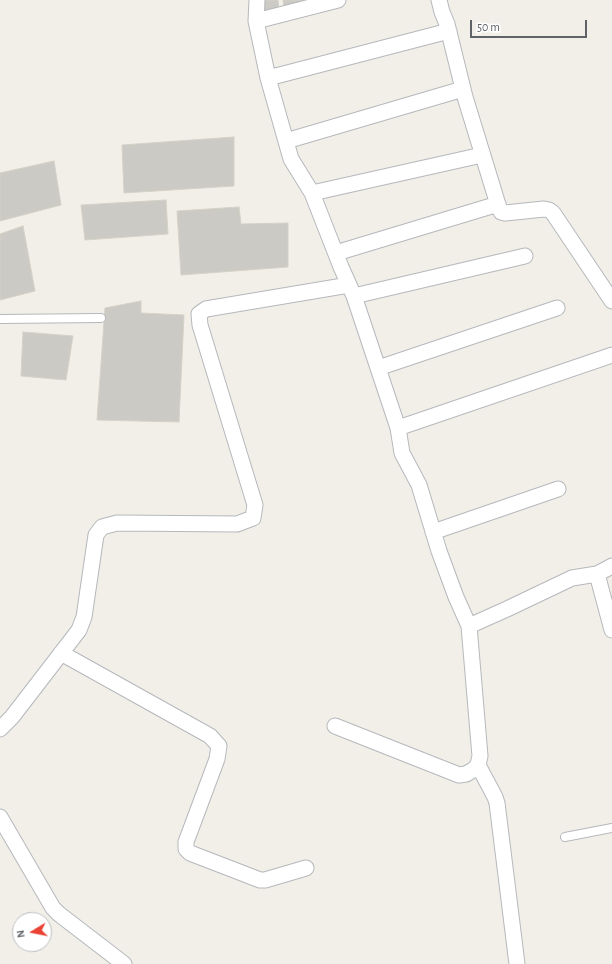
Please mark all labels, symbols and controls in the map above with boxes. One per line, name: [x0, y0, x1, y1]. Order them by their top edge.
scale bar: [472, 12, 589, 38]
text: 50 m: [477, 21, 500, 33]
north arrow: [12, 912, 52, 952]
text: N: [15, 929, 27, 939]

